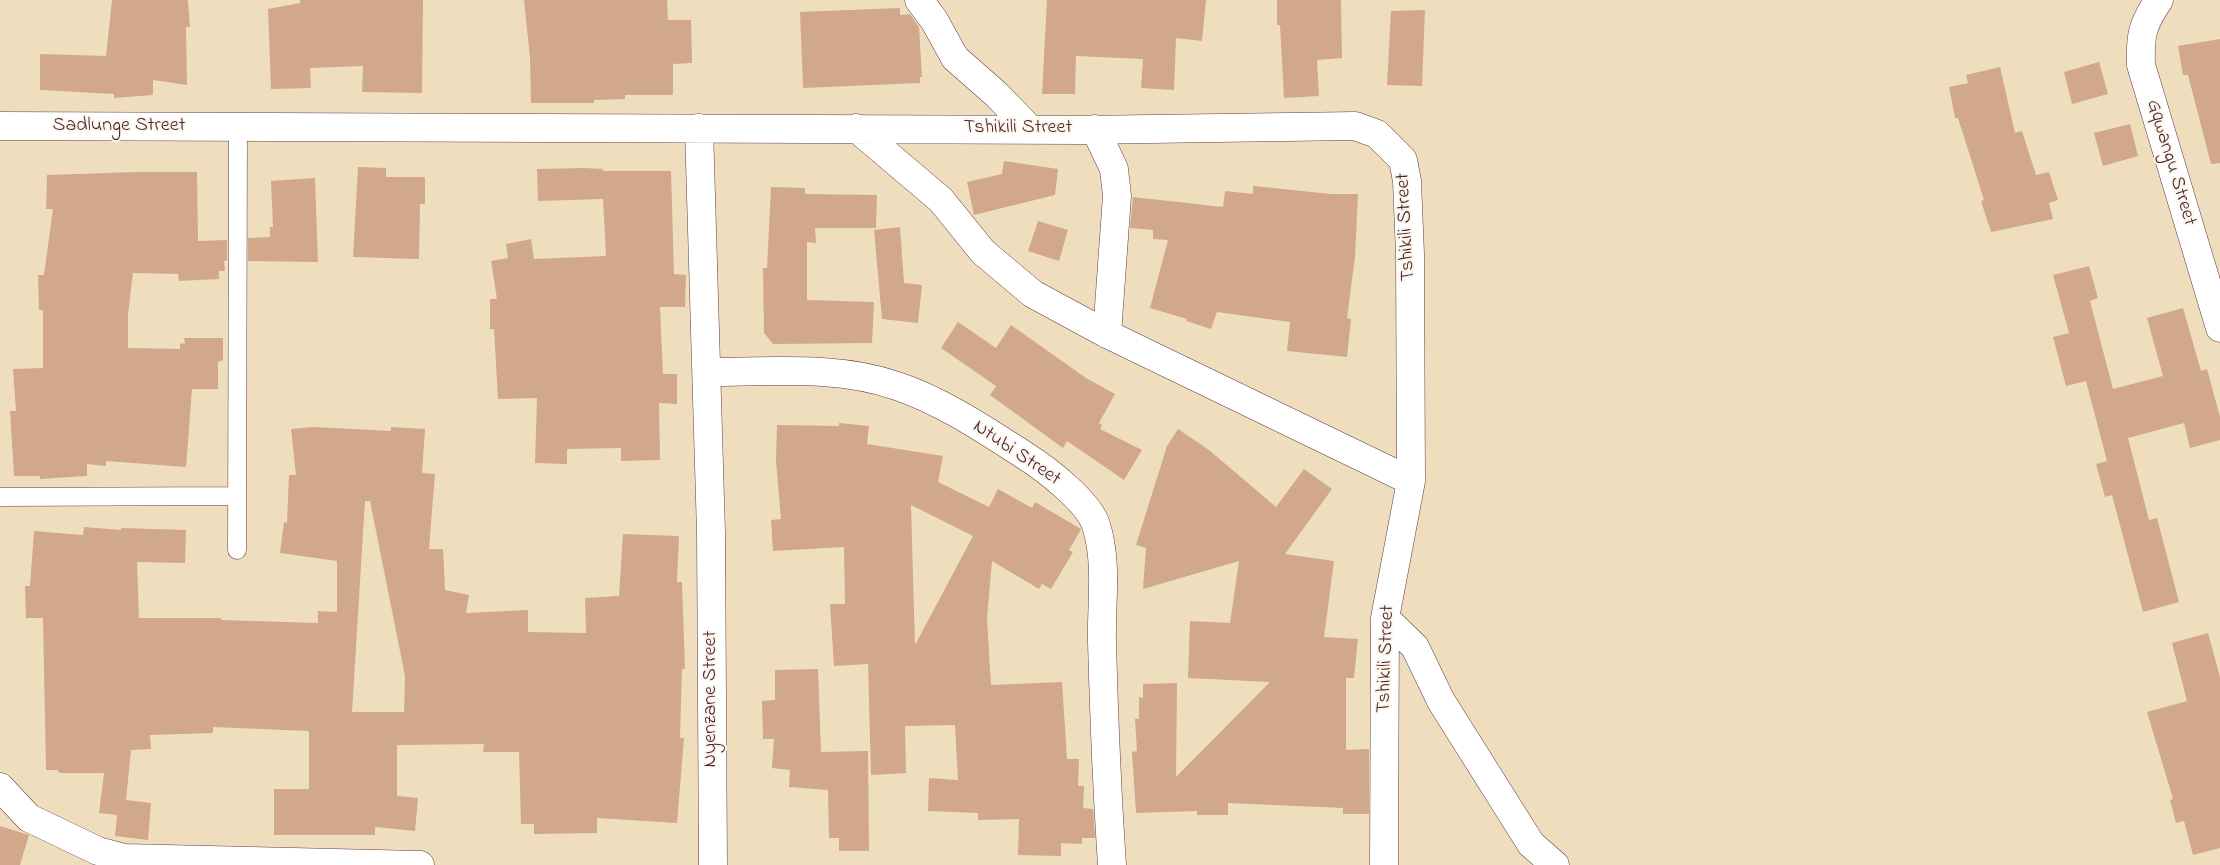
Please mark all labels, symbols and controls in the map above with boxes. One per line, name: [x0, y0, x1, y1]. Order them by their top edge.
street label: Gqwangu Street: [2139, 97, 2201, 229]
street label: Sadlunge Street: [53, 115, 185, 139]
street label: Tshikili Street: [964, 117, 1072, 141]
street label: Tshikili Street: [1392, 172, 1422, 282]
street label: Ntubi Street: [967, 416, 1065, 492]
street label: Tshikili Street: [1373, 604, 1401, 714]
street label: Nyenzane Street: [700, 631, 724, 767]

